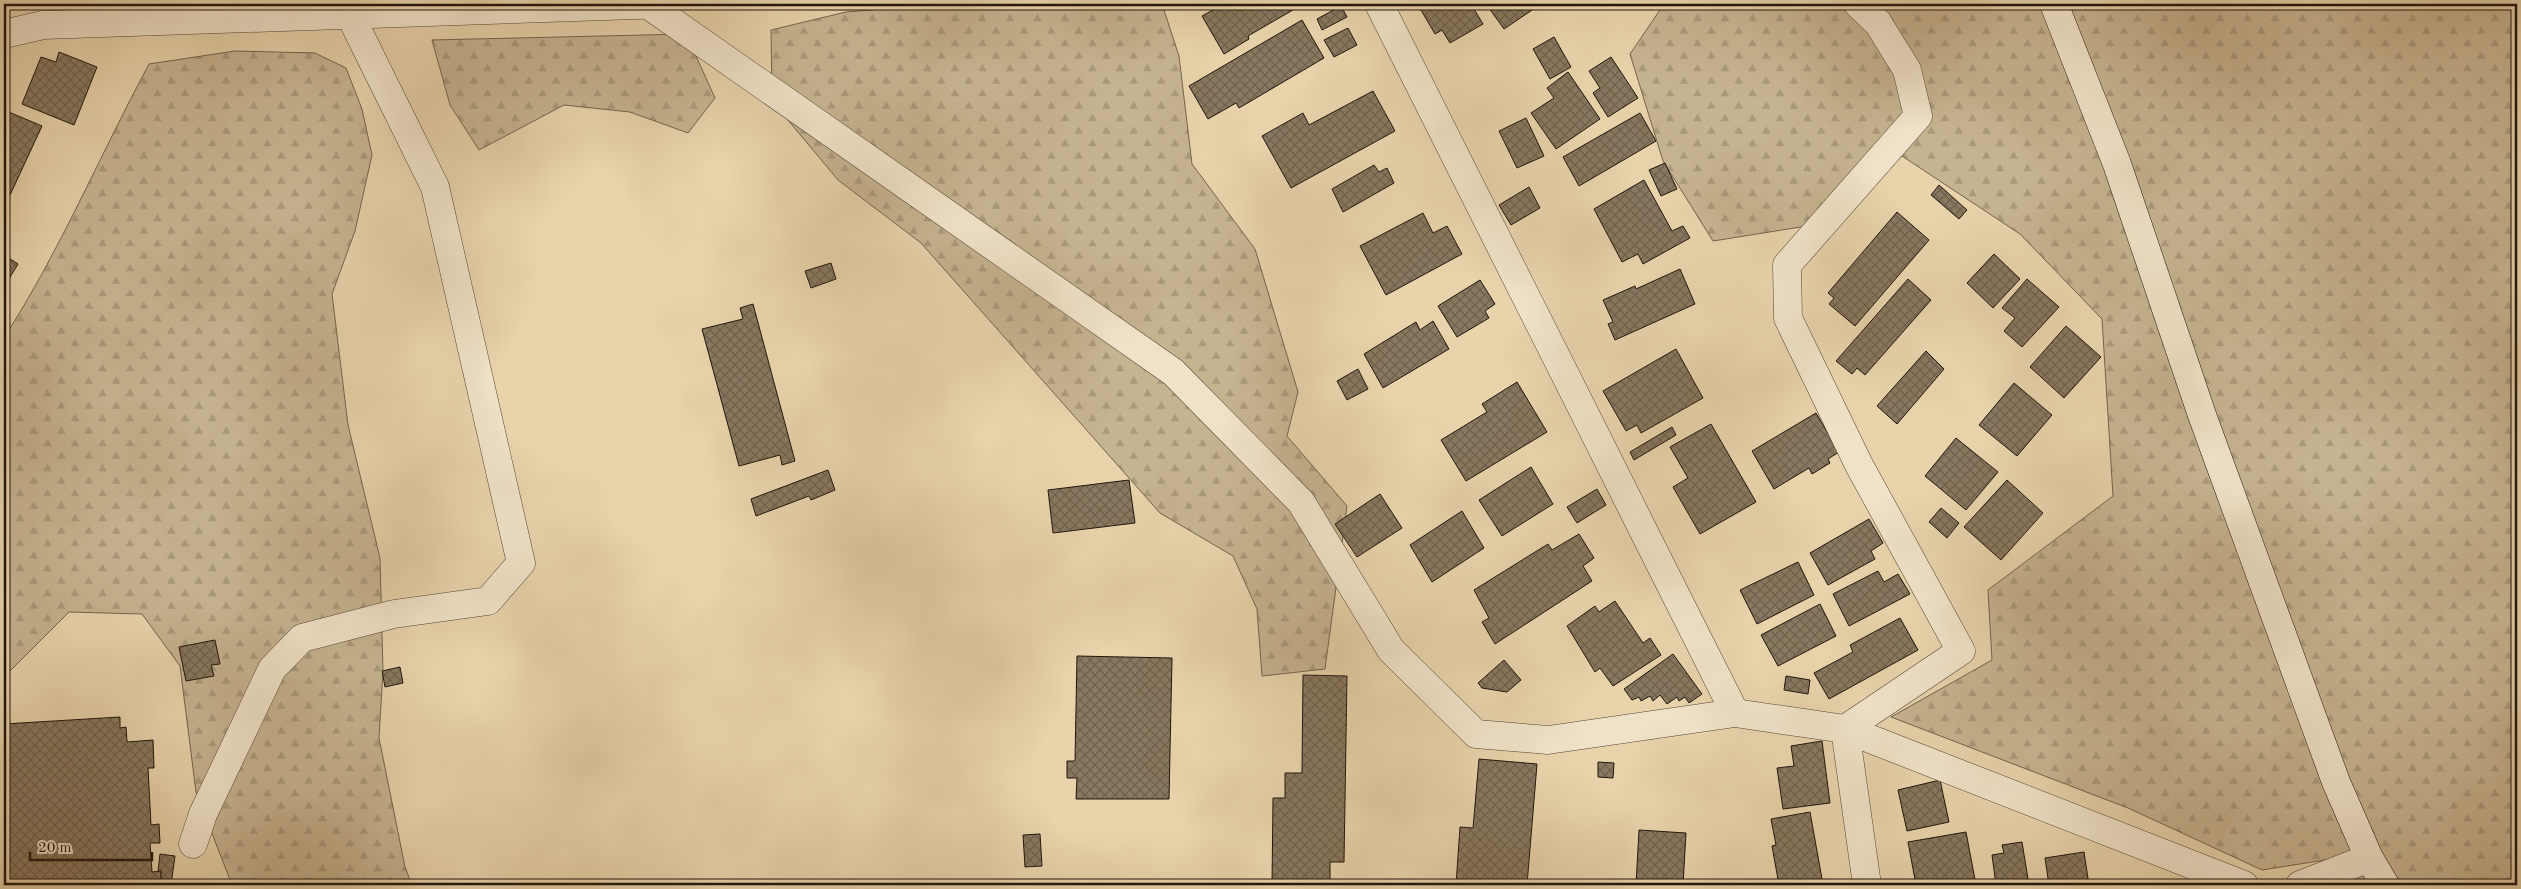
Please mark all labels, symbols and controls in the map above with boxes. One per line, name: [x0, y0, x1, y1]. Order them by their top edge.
scale bar: [30, 829, 152, 861]
text: 20 m: [38, 841, 72, 856]

